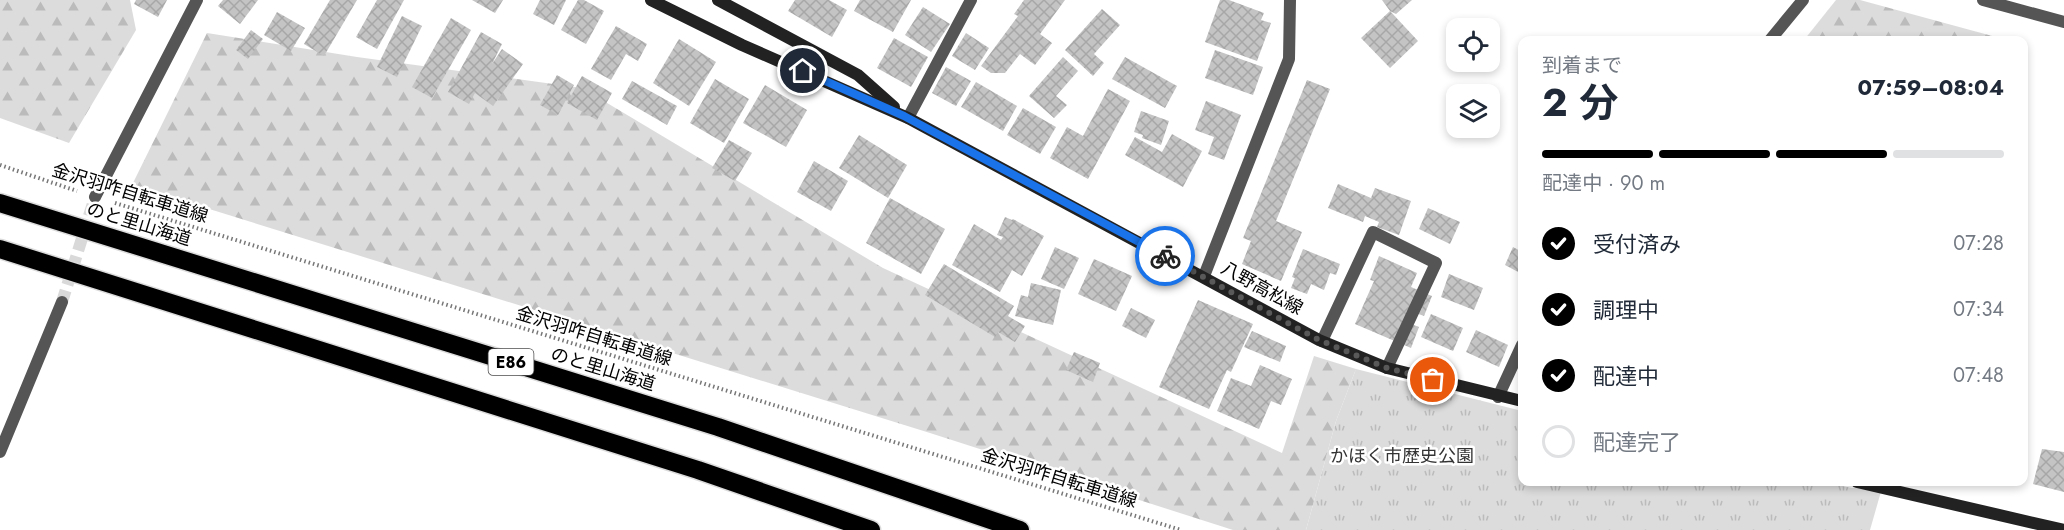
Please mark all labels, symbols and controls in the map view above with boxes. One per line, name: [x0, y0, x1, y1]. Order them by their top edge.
map controls: [1446, 18, 1500, 138]
button: locate: [1446, 18, 1500, 72]
pin: [777, 45, 828, 96]
text: 到着まで: [1542, 51, 1622, 80]
icon: home: [786, 54, 819, 87]
text: 07:59–08:04: [1858, 71, 2004, 103]
text: 2 分: [1542, 74, 1618, 131]
button: layers: [1446, 84, 1500, 138]
street label: 金沢羽咋自転車道線: [49, 157, 211, 229]
text: 配達中 · 90 m: [1542, 169, 1665, 198]
street label: のと里山海道: [84, 196, 194, 252]
courier: [1135, 226, 1195, 286]
icon: check: [1542, 227, 1575, 260]
text: 受付済み: [1593, 228, 1681, 260]
text: 07:28: [1953, 229, 2004, 258]
icon: bike: [1149, 240, 1182, 273]
street label: 八野高松線: [1216, 255, 1308, 321]
icon: check: [1542, 293, 1575, 326]
text: 調理中: [1593, 294, 1659, 326]
text: 07:34: [1953, 295, 2004, 324]
street label: 金沢羽咋自転車道線: [513, 300, 675, 372]
street label: のと里山海道: [548, 341, 658, 397]
road number: E86: [488, 349, 534, 375]
pin: [1407, 354, 1458, 405]
icon: check: [1542, 359, 1575, 392]
text: 配達中: [1593, 360, 1659, 392]
text: 07:48: [1953, 361, 2004, 390]
icon: bag: [1416, 363, 1449, 396]
text: 配達完了: [1593, 426, 1681, 458]
street label: 金沢羽咋自転車道線: [978, 442, 1140, 514]
park label: かほく市歴史公園: [1330, 443, 1474, 469]

